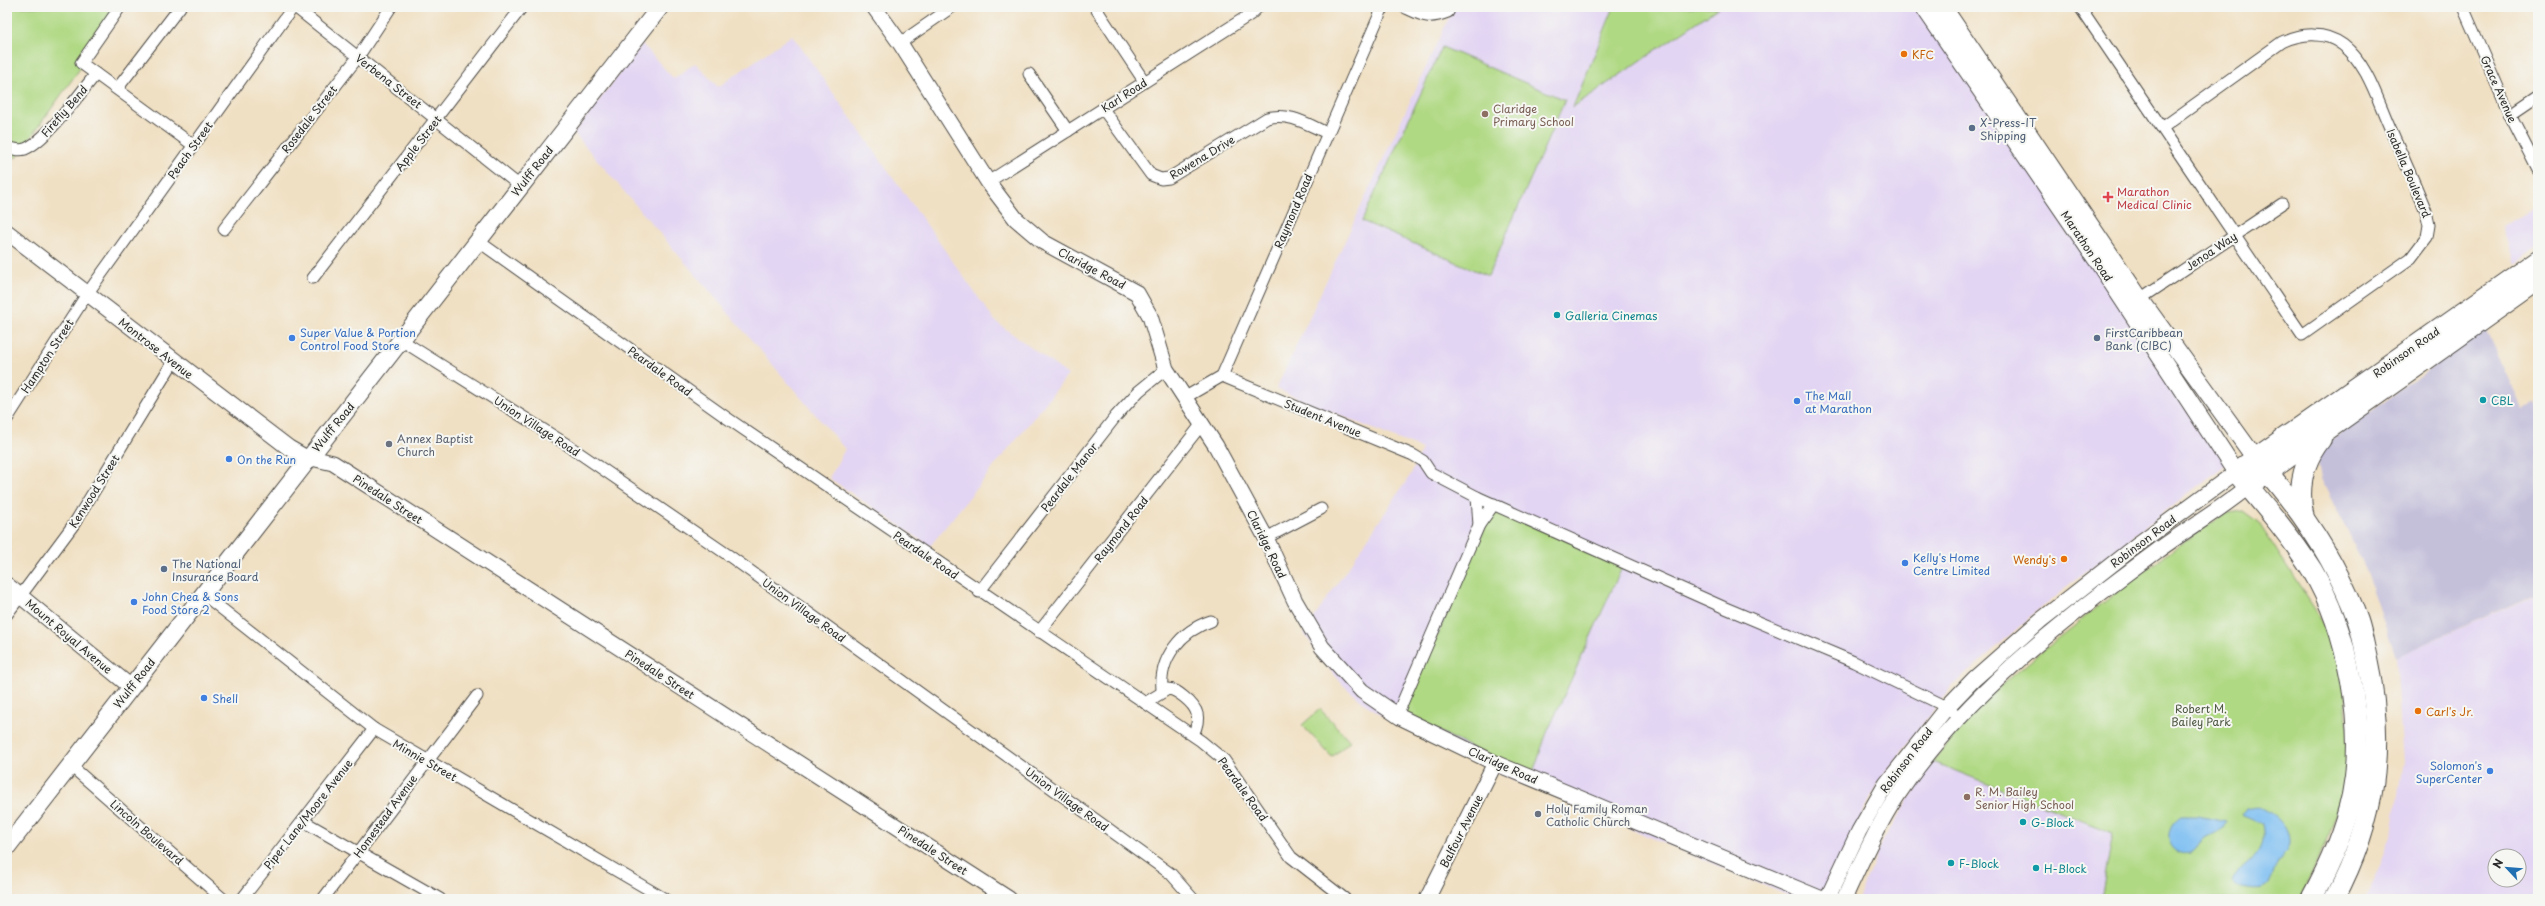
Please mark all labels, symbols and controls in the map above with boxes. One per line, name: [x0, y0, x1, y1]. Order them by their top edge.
place label: KFC: [1912, 46, 1934, 63]
marker: KFC: [1899, 49, 1909, 59]
street label: Verbena Street: [352, 50, 426, 113]
street label: Grace Avenue: [2477, 53, 2521, 125]
street label: Karl Road: [1098, 74, 1150, 116]
street label: Firefly Bend: [37, 81, 91, 141]
street label: Rosedale Street: [277, 81, 341, 157]
place label: Claridge Primary School: [1493, 100, 1574, 130]
marker: Claridge Primary School: [1480, 109, 1490, 119]
street label: Apple Street: [391, 111, 446, 175]
place label: X-Press-IT Shipping: [1980, 114, 2037, 144]
street label: Peach Street: [163, 117, 217, 182]
marker: X-Press-IT Shipping: [1967, 123, 1977, 133]
street label: Isabella Boulevard: [2383, 126, 2436, 220]
street label: Rowena Drive: [1166, 131, 1238, 183]
street label: Wulff Road: [507, 142, 557, 200]
street label: Raymond Road: [1270, 171, 1316, 251]
place label: Marathon Medical Clinic: [2117, 183, 2192, 213]
marker: Marathon Medical Clinic: [2102, 191, 2114, 203]
street label: Marathon Road: [2057, 207, 2117, 285]
street label: Jenoa Way: [2182, 228, 2240, 274]
street label: Claridge Road: [1055, 243, 1129, 293]
place label: Galleria Cinemas: [1565, 307, 1657, 324]
marker: Galleria Cinemas: [1552, 310, 1562, 320]
street label: Montrose Avenue: [115, 313, 197, 383]
street label: Hampton Street: [17, 315, 78, 397]
street label: Robinson Road: [2369, 323, 2443, 381]
place label: Super Value & Portion Control Food Store: [300, 324, 416, 354]
place label: FirstCaribbean Bank (CIBC): [2105, 324, 2183, 354]
marker: Super Value & Portion Control Food Store: [287, 333, 297, 343]
marker: FirstCaribbean Bank (CIBC): [2092, 333, 2102, 343]
street label: Peardale Road: [624, 342, 696, 400]
place label: The Mall at Marathon: [1805, 387, 1872, 417]
street label: Union Village Road: [491, 392, 583, 460]
place label: CBL: [2491, 392, 2514, 409]
street label: Student Avenue: [1282, 395, 1364, 441]
marker: CBL: [2478, 395, 2488, 405]
marker: The Mall at Marathon: [1792, 396, 1802, 406]
street label: Wulff Road: [308, 398, 358, 456]
place label: Annex Baptist Church: [397, 430, 474, 460]
street label: Peardale Manor: [1037, 438, 1102, 515]
marker: Annex Baptist Church: [384, 439, 394, 449]
street label: Kenwood Street: [65, 451, 124, 531]
place label: On the Run: [237, 451, 296, 468]
marker: On the Run: [224, 454, 234, 464]
street label: Pinedale Street: [350, 470, 427, 528]
street label: Raymond Road: [1090, 492, 1152, 566]
street label: Claridge Road: [1243, 507, 1291, 581]
street label: Robinson Road: [2107, 511, 2179, 571]
street label: Peardale Road: [890, 527, 962, 583]
place label: Kelly's Home Centre Limited: [1913, 549, 1990, 579]
place label: Wendy's: [2013, 551, 2056, 568]
marker: Wendy's: [2059, 554, 2069, 564]
place label: The National Insurance Board: [172, 555, 259, 585]
marker: Kelly's Home Centre Limited: [1900, 558, 1910, 568]
marker: The National Insurance Board: [159, 564, 169, 574]
street label: Union Village Road: [759, 574, 849, 646]
place label: John Chea & Sons Food Store 2: [142, 588, 238, 618]
street label: Mount Royal Avenue: [22, 595, 116, 677]
marker: John Chea & Sons Food Store 2: [129, 597, 139, 607]
street label: Pinedale Street: [622, 645, 699, 703]
street label: Wulff Road: [109, 654, 159, 712]
place label: Shell: [212, 690, 238, 707]
marker: Shell: [199, 693, 209, 703]
park label: Robert M. Bailey Park: [2171, 700, 2231, 730]
place label: Carl's Jr.: [2426, 703, 2473, 720]
marker: Carl's Jr.: [2413, 706, 2423, 716]
street label: Robinson Road: [1876, 724, 1936, 796]
street label: Minnie Street: [390, 735, 461, 786]
street label: Claridge Road: [1465, 742, 1541, 788]
street label: Peardale Road: [1214, 753, 1272, 825]
street label: Piper Lane/Moore Avenue: [260, 755, 356, 873]
place label: Solomon's SuperCenter: [2416, 757, 2483, 787]
street label: Union Village Road: [1022, 763, 1112, 835]
marker: Solomon's SuperCenter: [2485, 766, 2495, 776]
street label: Homestead Avenue: [349, 771, 421, 861]
place label: R. M. Bailey Senior High School: [1975, 783, 2074, 813]
street label: Balfour Avenue: [1435, 791, 1487, 871]
marker: R. M. Bailey Senior High School: [1962, 792, 1972, 802]
street label: Lincoln Boulevard: [107, 795, 188, 869]
place label: Holy Family Roman Catholic Church: [1546, 800, 1648, 830]
marker: Holy Family Roman Catholic Church: [1533, 809, 1543, 819]
place label: G-Block: [2031, 814, 2075, 831]
marker: G-Block: [2018, 817, 2028, 827]
street label: Pinedale Street: [895, 821, 972, 879]
north arrow: [2487, 848, 2527, 888]
place label: F-Block: [1959, 855, 2000, 872]
text: N: [2488, 855, 2507, 871]
marker: F-Block: [1946, 858, 1956, 868]
place label: H-Block: [2044, 860, 2087, 877]
marker: H-Block: [2031, 863, 2041, 873]

